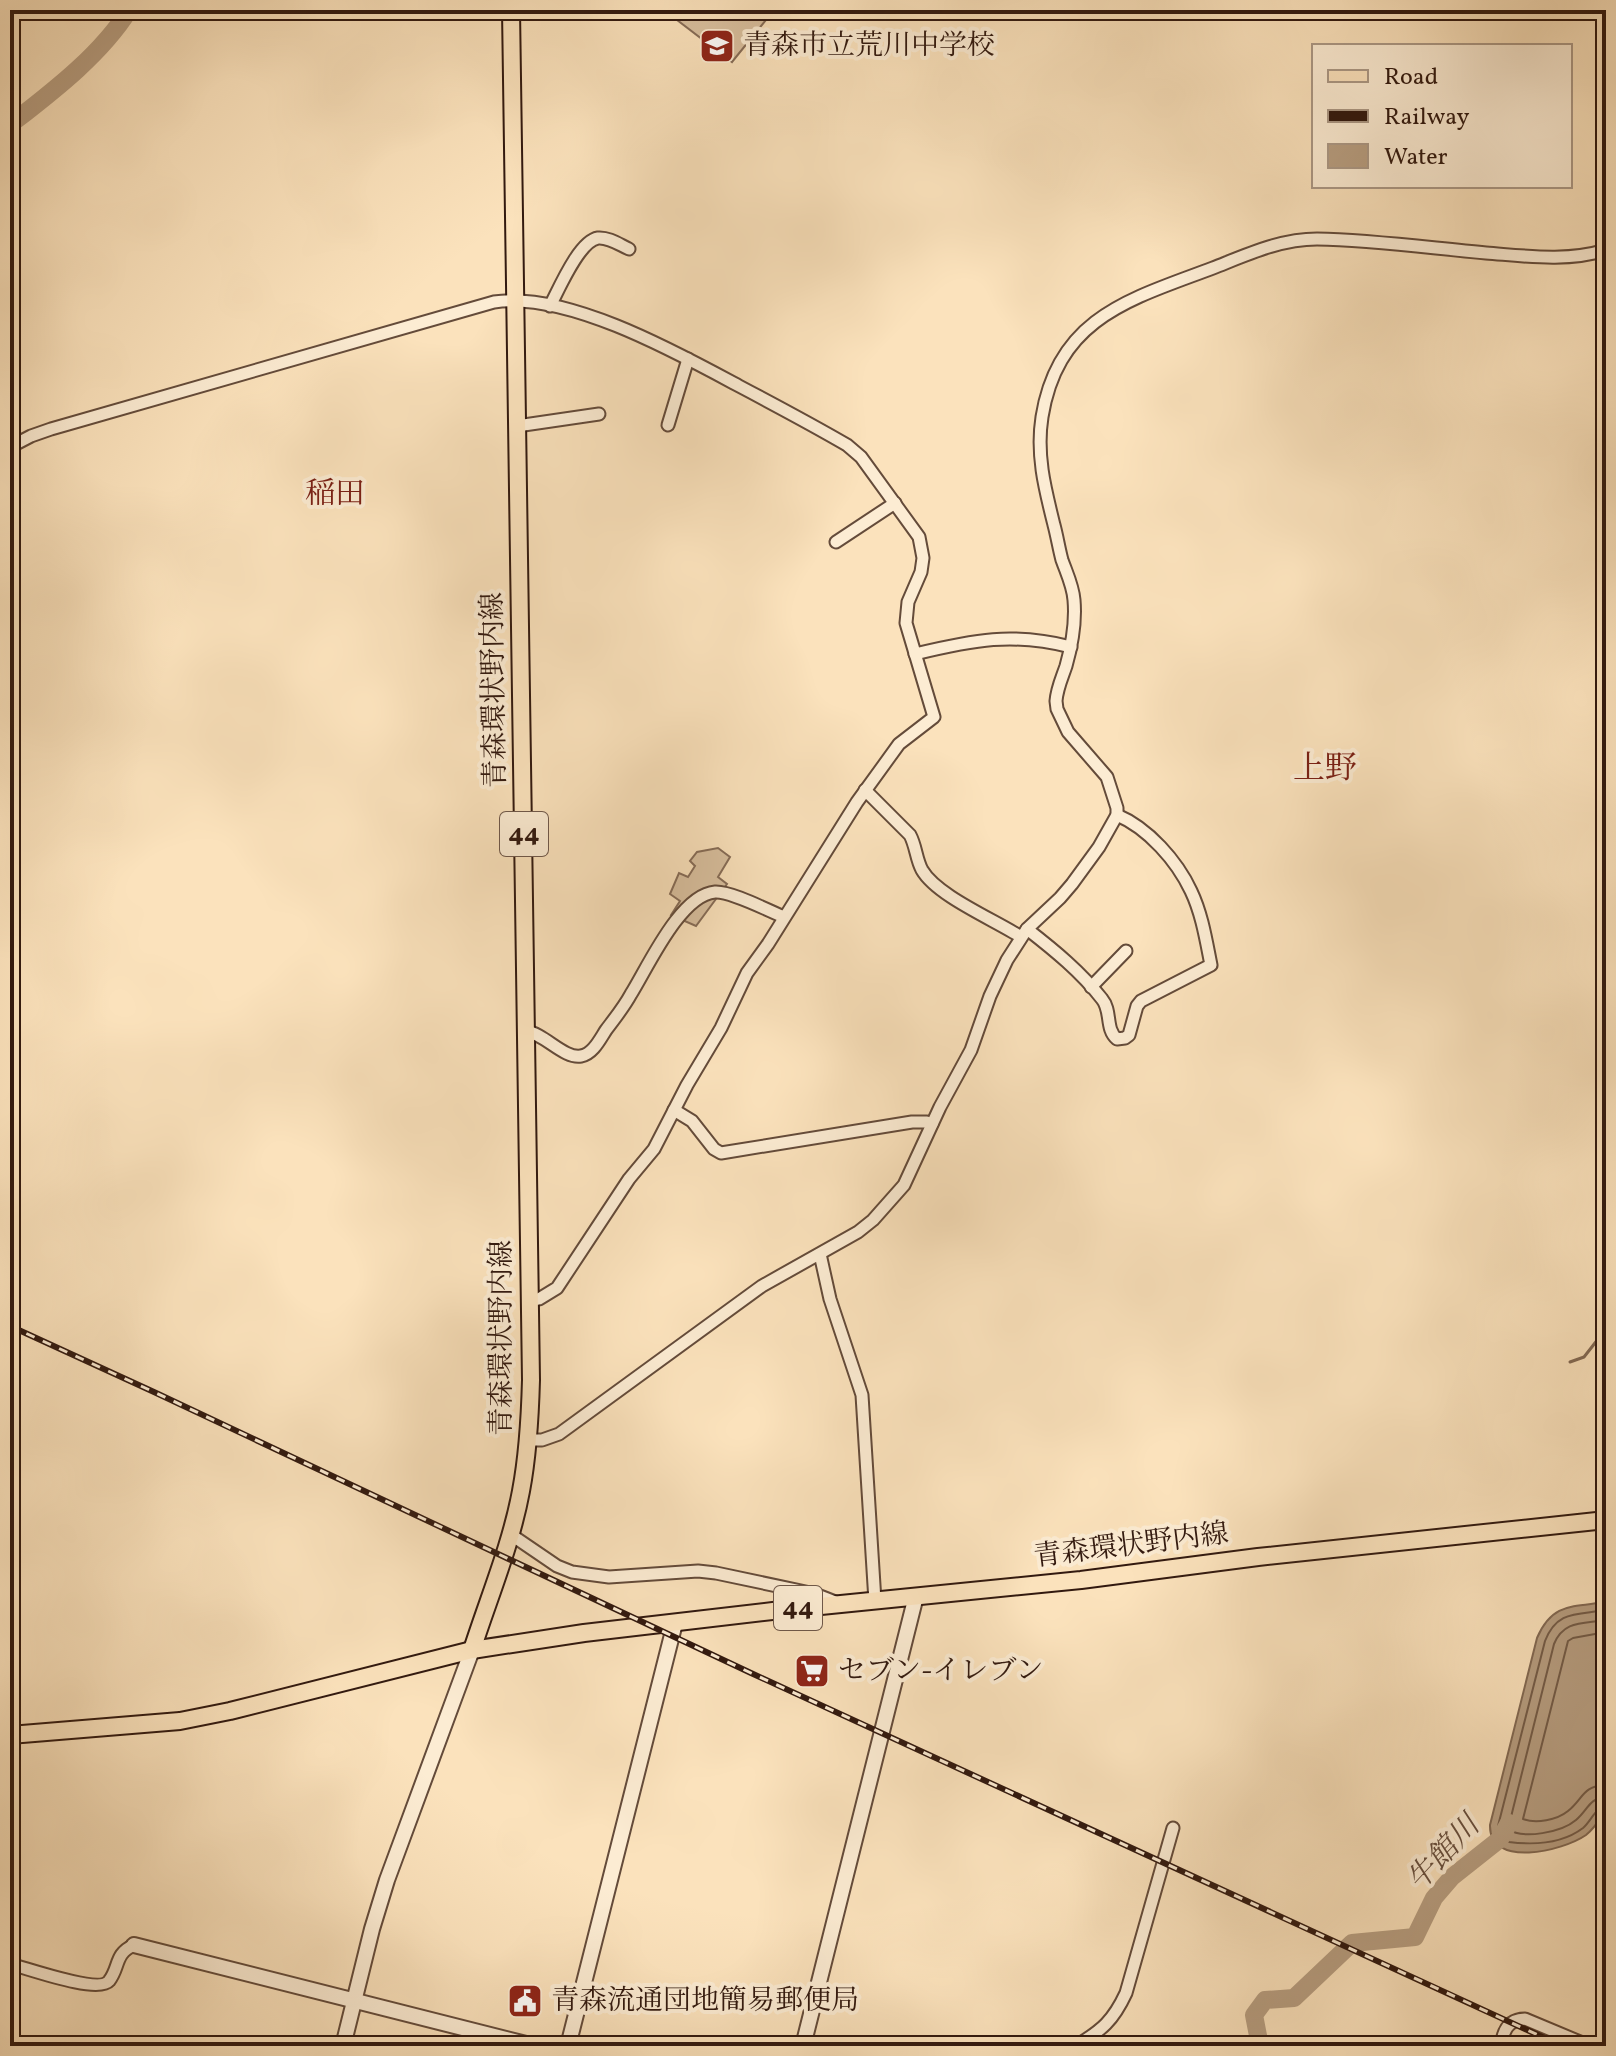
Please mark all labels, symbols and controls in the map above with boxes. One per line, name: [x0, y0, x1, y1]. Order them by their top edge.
school or university icon: 青森市立荒川中学校: [698, 27, 736, 65]
place label: 青森市立荒川中学校: [743, 27, 995, 66]
legend: [1312, 44, 1572, 188]
text: Road: [1384, 61, 1438, 95]
text: Railway: [1384, 101, 1470, 135]
text: Water: [1384, 141, 1448, 175]
district label: 稲田: [305, 474, 365, 516]
street label: 青森環状野内線: [474, 592, 516, 788]
district label: 上野: [1293, 748, 1357, 792]
road number: 44: [500, 812, 548, 856]
street label: 青森環状野内線: [483, 1240, 522, 1436]
street label: 青森環状野内線: [1031, 1515, 1231, 1577]
road number: 44: [774, 1586, 822, 1630]
supermarket icon: セブン-イレブン: [793, 1652, 831, 1690]
place label: セブン-イレブン: [838, 1652, 1044, 1691]
water label: 牛館川: [1398, 1805, 1492, 1901]
public building icon: 青森流通団地簡易郵便局: [506, 1982, 544, 2020]
place label: 青森流通団地簡易郵便局: [551, 1982, 859, 2021]

